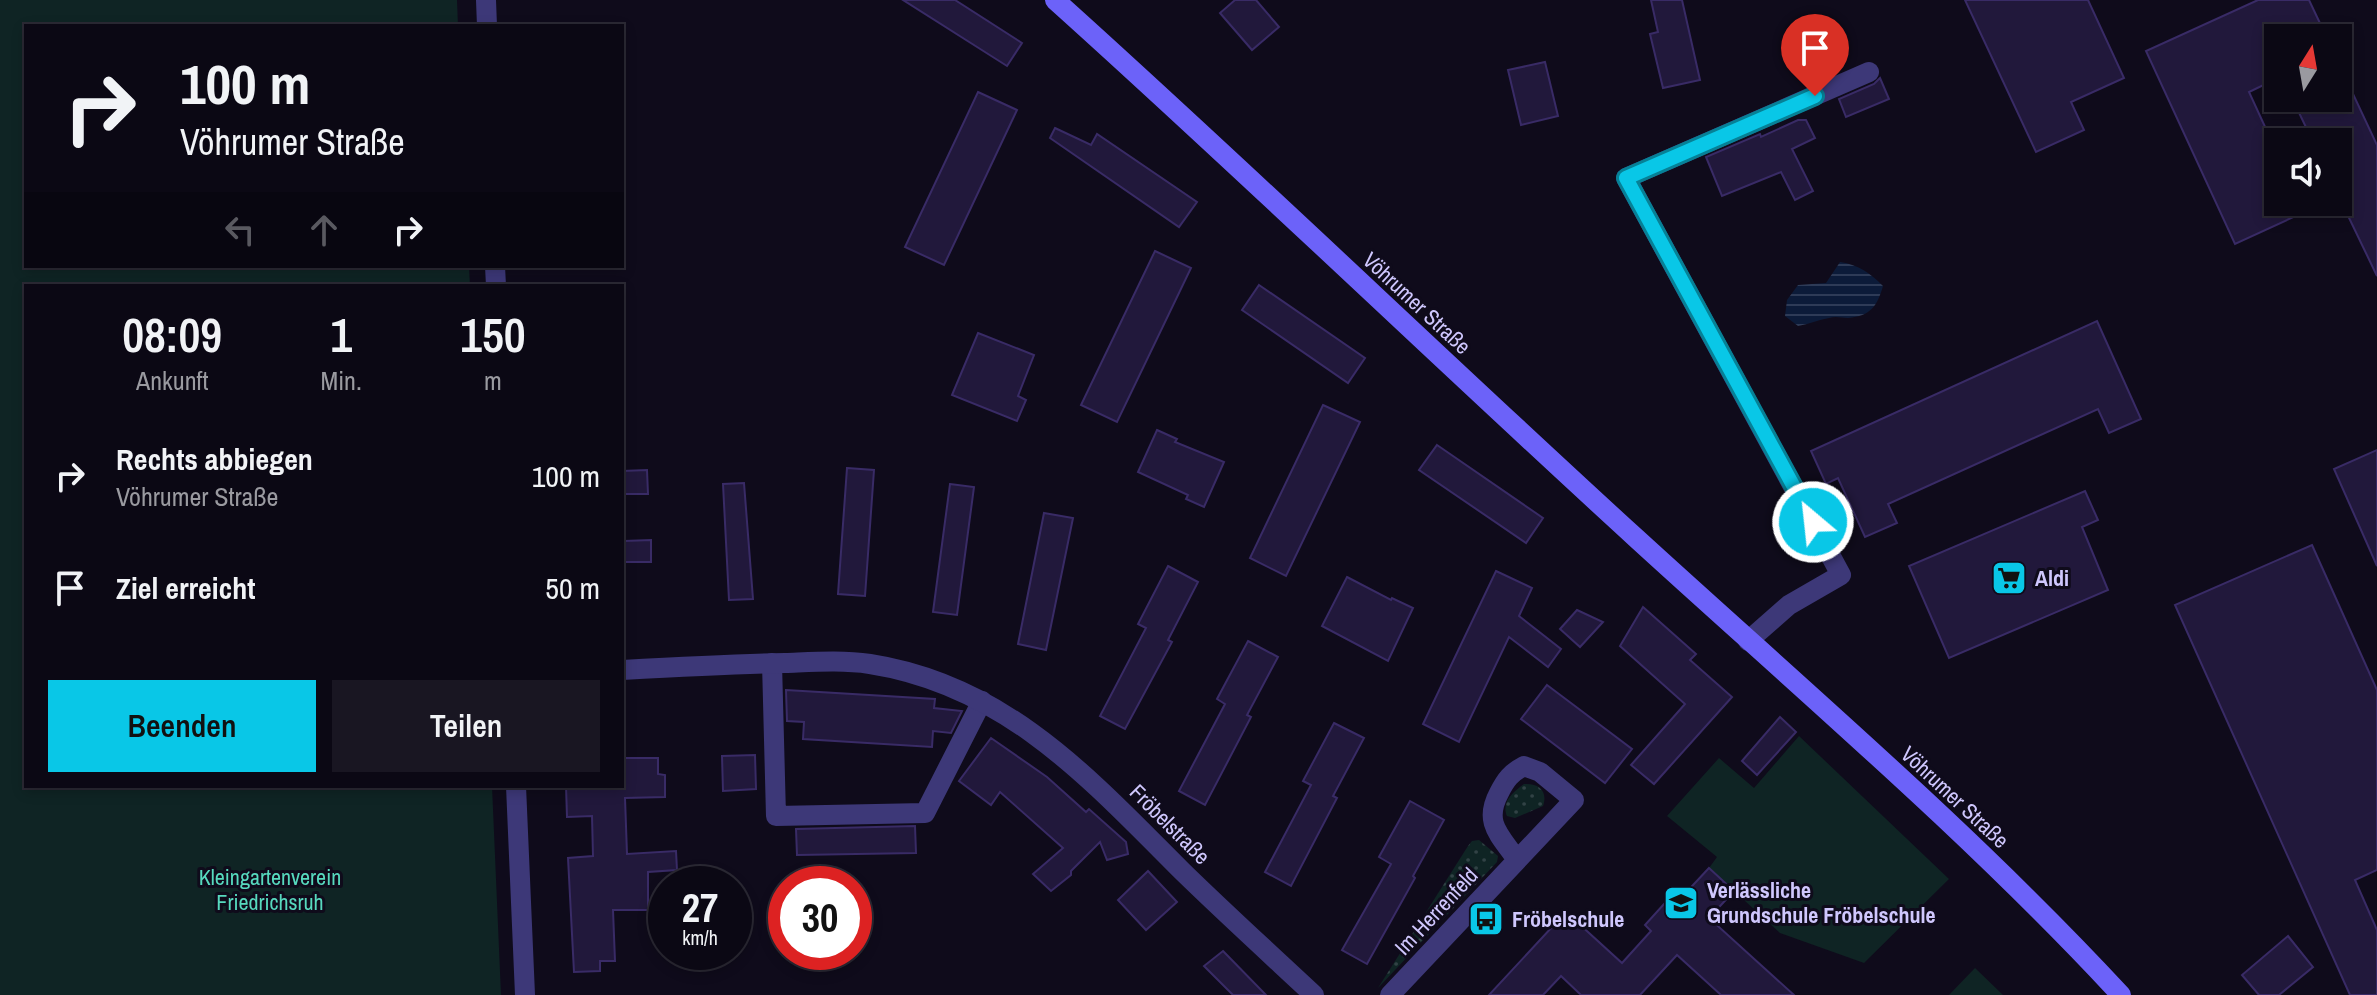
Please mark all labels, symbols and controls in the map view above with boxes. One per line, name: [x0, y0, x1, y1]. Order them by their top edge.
pin: [1781, 14.0, 1849, 96]
north arrow: [2264, 24, 2352, 112]
map controls: [2264, 24, 2352, 216]
icon: arrive: [1793, 26, 1837, 70]
text: 100 m: [180, 46, 310, 121]
icon: right: [48, 56, 152, 160]
text: Vöhrumer Straße: [180, 118, 405, 166]
button: sound: [2264, 128, 2352, 216]
icon: left: [218, 208, 262, 252]
icon: ahead: [302, 208, 346, 252]
icon: right: [386, 208, 430, 252]
street label: Vöhrumer Straße: [1357, 245, 1477, 361]
text: 08:09: [122, 302, 222, 367]
text: 1: [330, 302, 352, 367]
text: 150: [460, 302, 526, 367]
text: Ankunft: [136, 363, 208, 398]
text: Min.: [320, 363, 362, 398]
text: m: [484, 363, 502, 398]
text: Rechts abbiegen: [116, 439, 313, 479]
icon: right: [48, 454, 92, 498]
text: 100 m: [532, 456, 600, 496]
text: Vöhrumer Straße: [116, 479, 278, 514]
position arrow: [1771, 480, 1855, 564]
supermarket icon: Aldi: [1990, 559, 2028, 597]
place label: Aldi: [2035, 563, 2069, 593]
icon: arrive: [48, 566, 92, 610]
text: Ziel erreicht: [116, 568, 255, 608]
text: 50 m: [545, 568, 600, 608]
button: Beenden: [48, 680, 316, 772]
button: Teilen: [332, 680, 600, 772]
street label: Vöhrumer Straße: [1895, 739, 2015, 855]
street label: Fröbelstraße: [1123, 777, 1217, 871]
street label: Im Herrenfeld: [1388, 861, 1484, 961]
park label: Kleingartenverein Friedrichsruh: [199, 862, 341, 917]
speed limit sign: 30: [768, 866, 872, 970]
place label: Verlässliche Grundschule Fröbelschule: [1707, 875, 1936, 930]
text: 27: [682, 881, 718, 934]
school or university icon: Verlässliche Grundschule Fröbelschule: [1662, 884, 1700, 922]
bus stop icon: Fröbelschule: [1467, 900, 1505, 938]
place label: Fröbelschule: [1512, 904, 1624, 934]
text: km/h: [682, 924, 718, 951]

